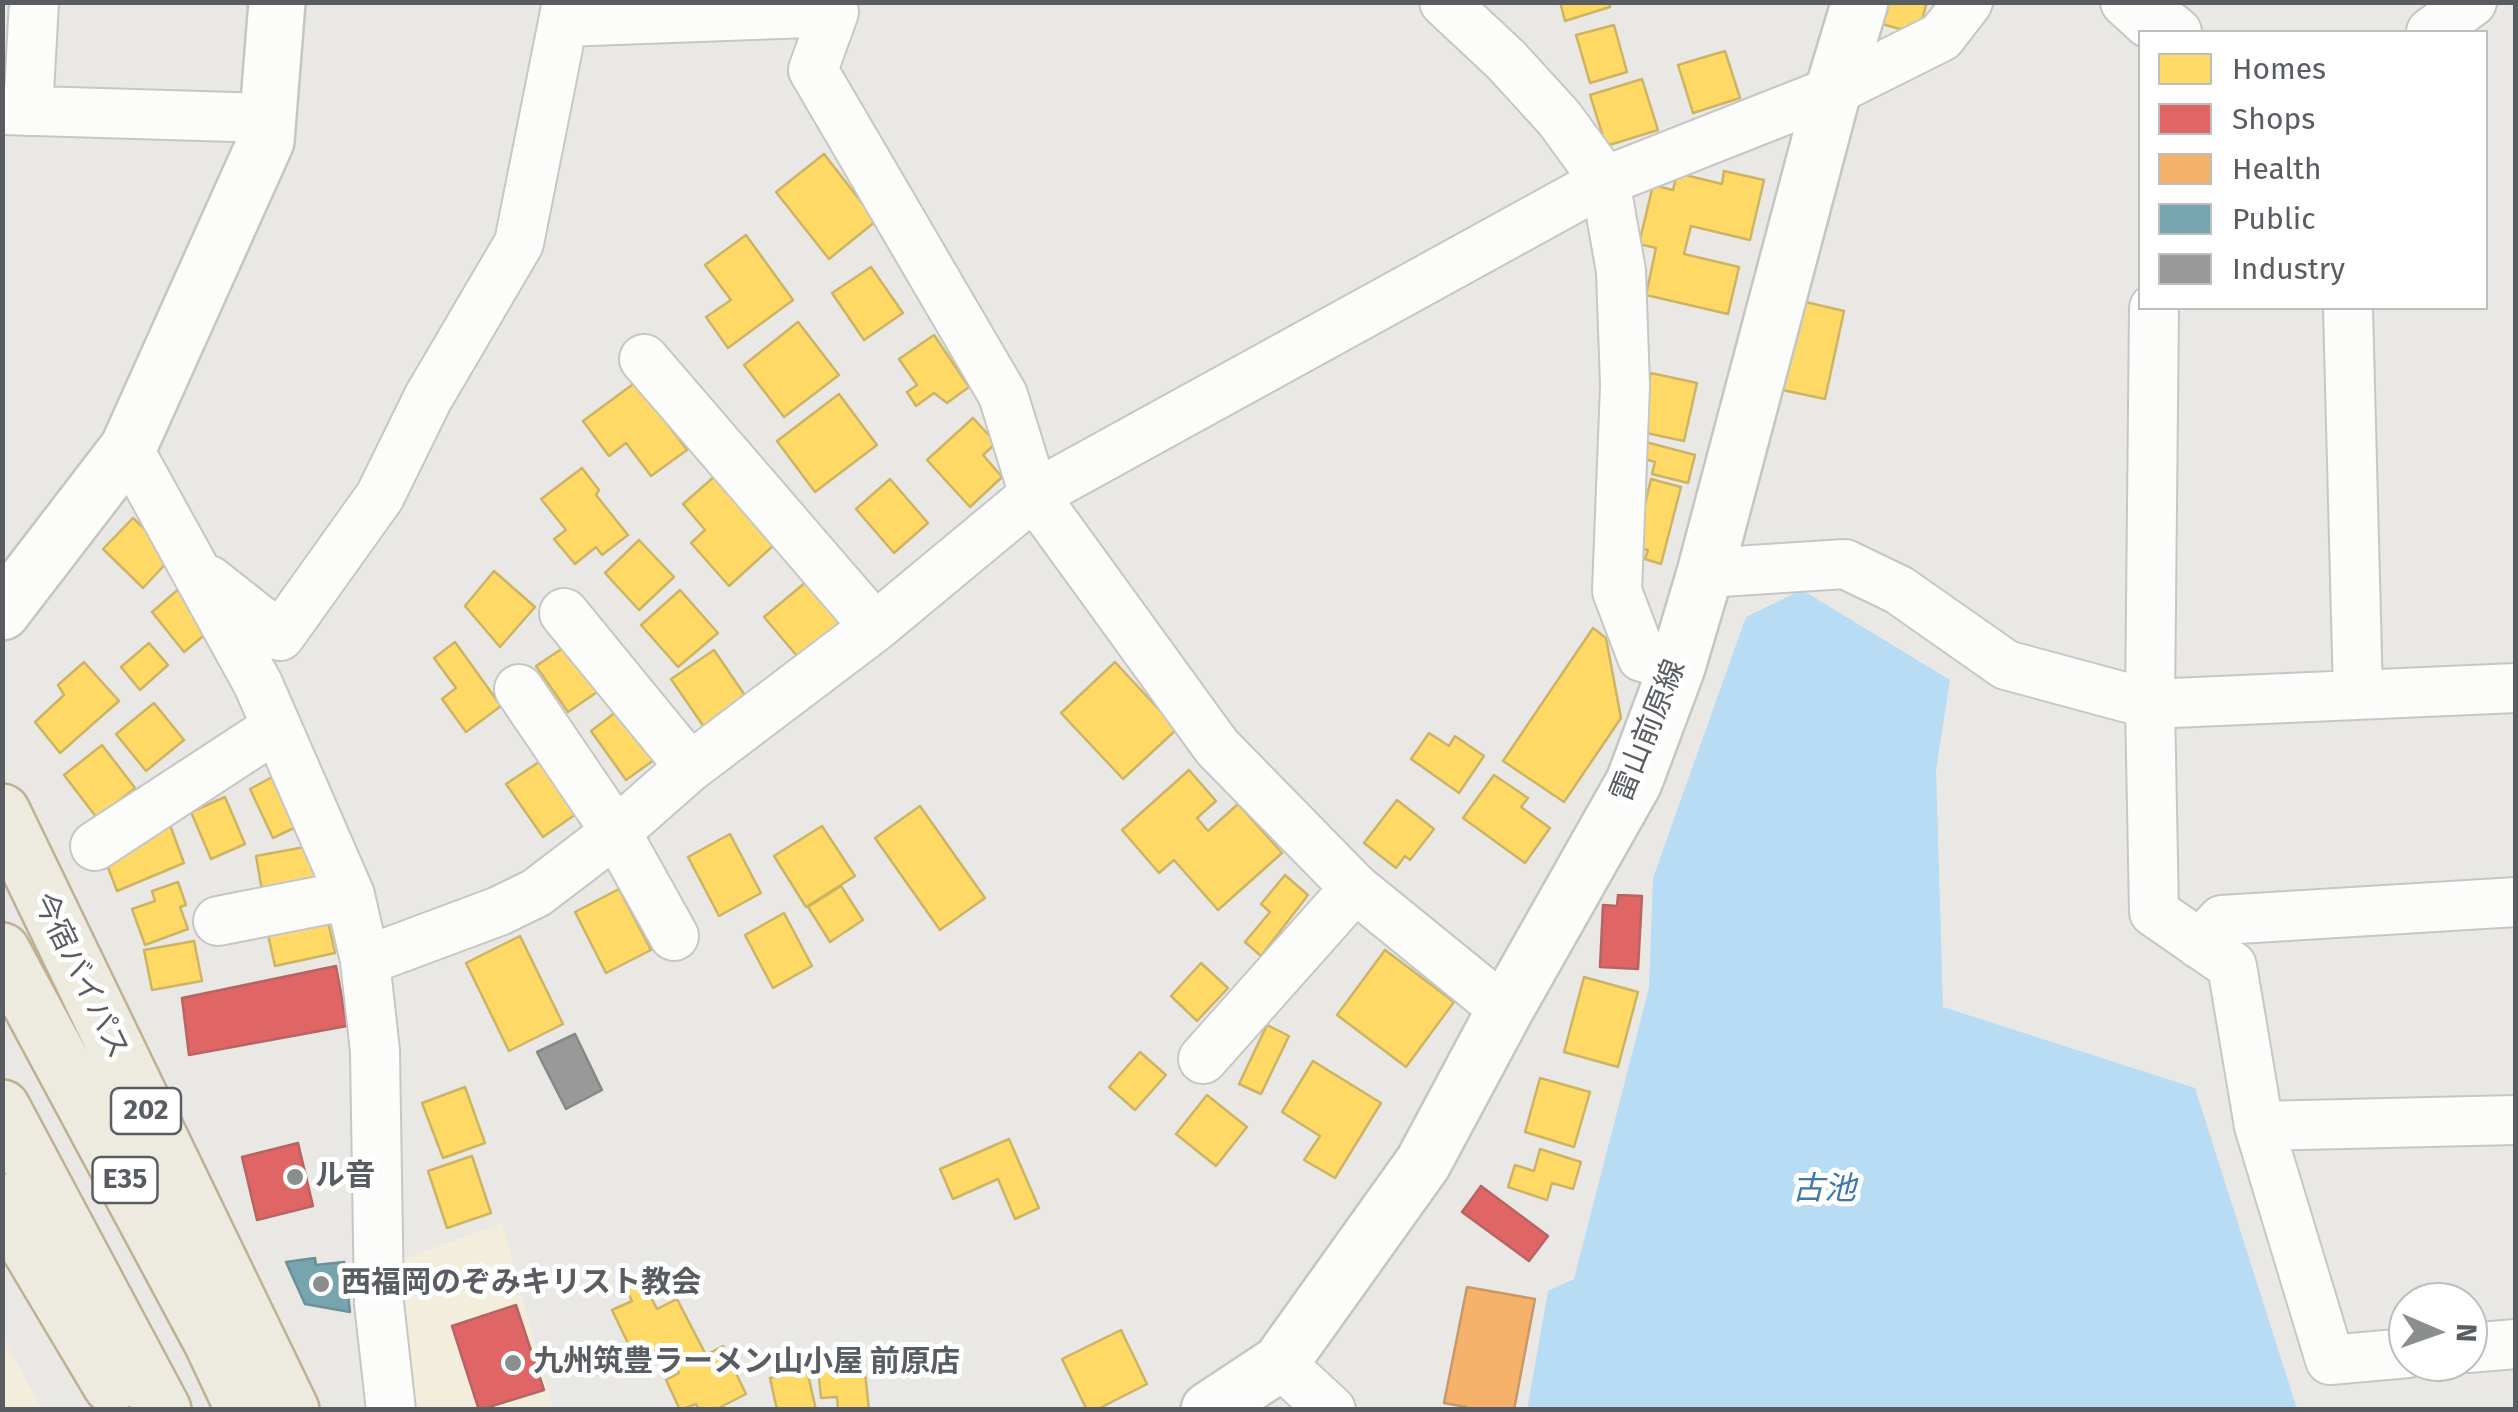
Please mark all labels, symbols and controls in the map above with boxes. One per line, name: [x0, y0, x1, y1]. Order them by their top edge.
legend: [2138, 30, 2488, 310]
text: Homes: [2232, 51, 2326, 87]
text: Shops: [2232, 101, 2315, 137]
text: Health: [2232, 151, 2322, 187]
text: Public: [2232, 201, 2316, 237]
text: Industry: [2232, 251, 2345, 287]
street label: 雷山前原線: [1604, 655, 1694, 807]
street label: 今宿バイパス: [24, 887, 136, 1065]
road number: 202: [111, 1088, 181, 1134]
road number: E35: [92, 1157, 158, 1203]
place label: ル音: [315, 1159, 375, 1195]
marker: ル音: [284, 1166, 306, 1188]
water label: 古池: [1792, 1171, 1856, 1209]
place label: 西福岡のぞみキリスト教会: [341, 1266, 701, 1302]
marker: 西福岡のぞみキリスト教会: [310, 1273, 332, 1295]
north arrow: [2388, 1282, 2488, 1382]
text: N: [2450, 1323, 2483, 1343]
place label: 九州筑豊ラーメン山小屋 前原店: [533, 1345, 960, 1381]
marker: 九州筑豊ラーメン山小屋 前原店: [502, 1352, 524, 1374]

